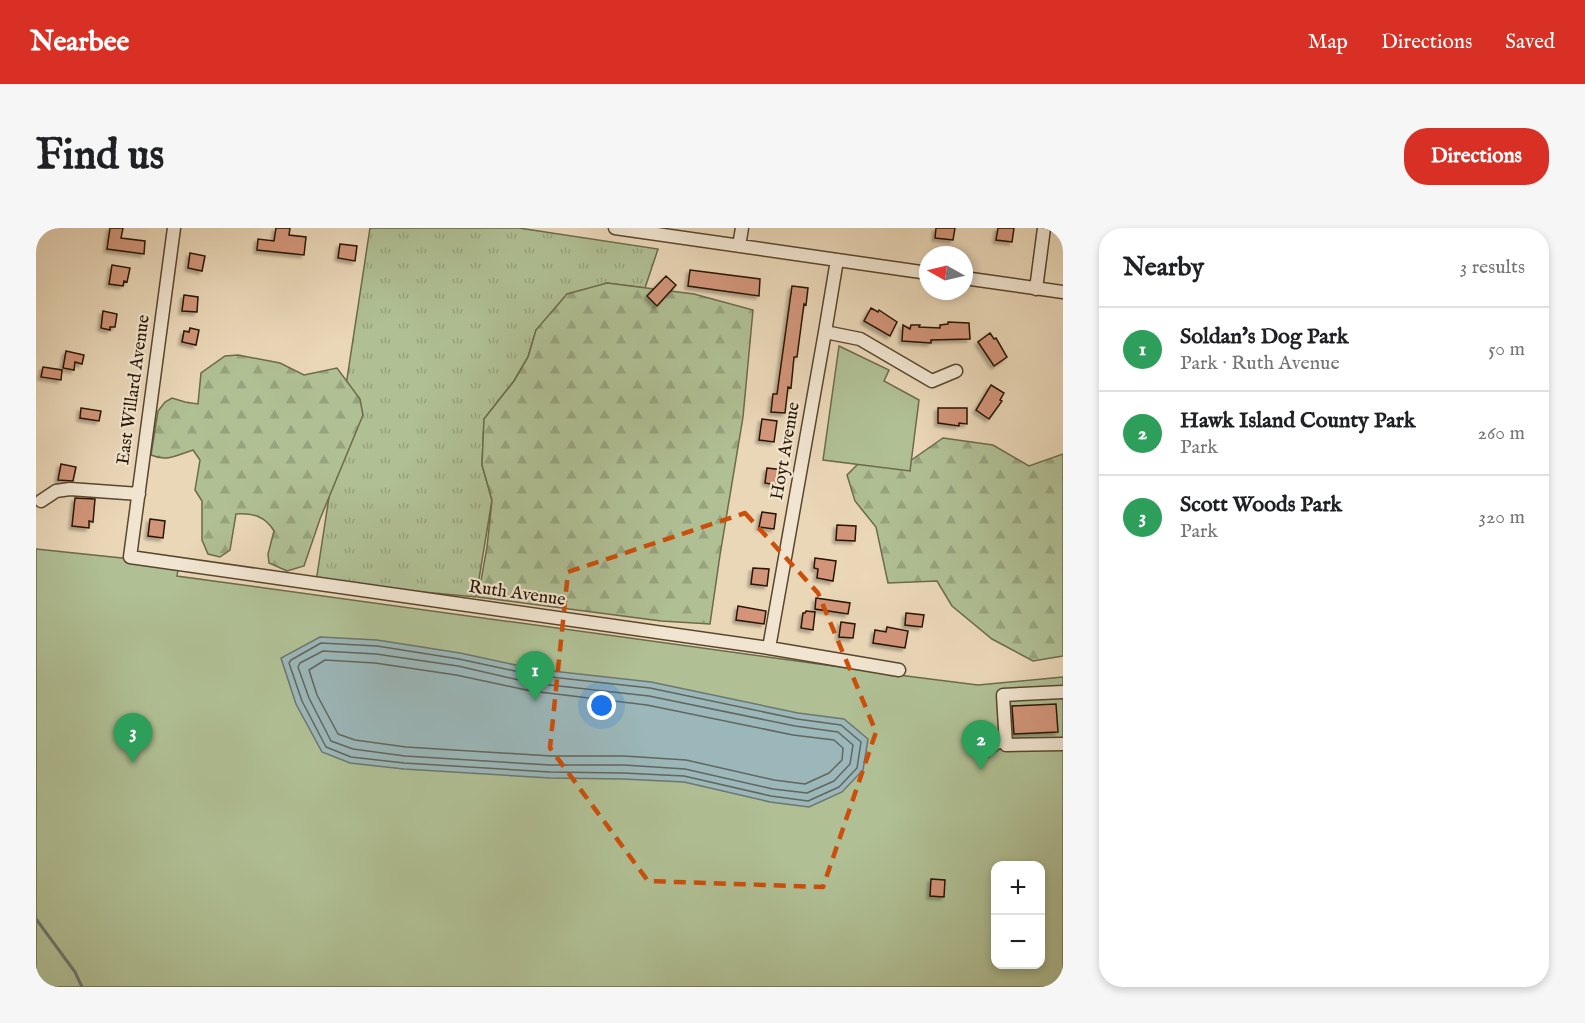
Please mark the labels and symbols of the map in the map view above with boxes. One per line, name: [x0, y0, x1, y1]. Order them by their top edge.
north arrow: [919, 246, 973, 300]
street label: East Willard Avenue: [112, 313, 156, 467]
street label: Hoyt Avenue: [766, 400, 806, 502]
street label: Ruth Avenue: [467, 576, 567, 612]
pin: 1: [516, 652, 554, 701]
your location: [587, 691, 616, 720]
pin: 3: [114, 714, 152, 763]
pin: 2: [962, 720, 1000, 770]

